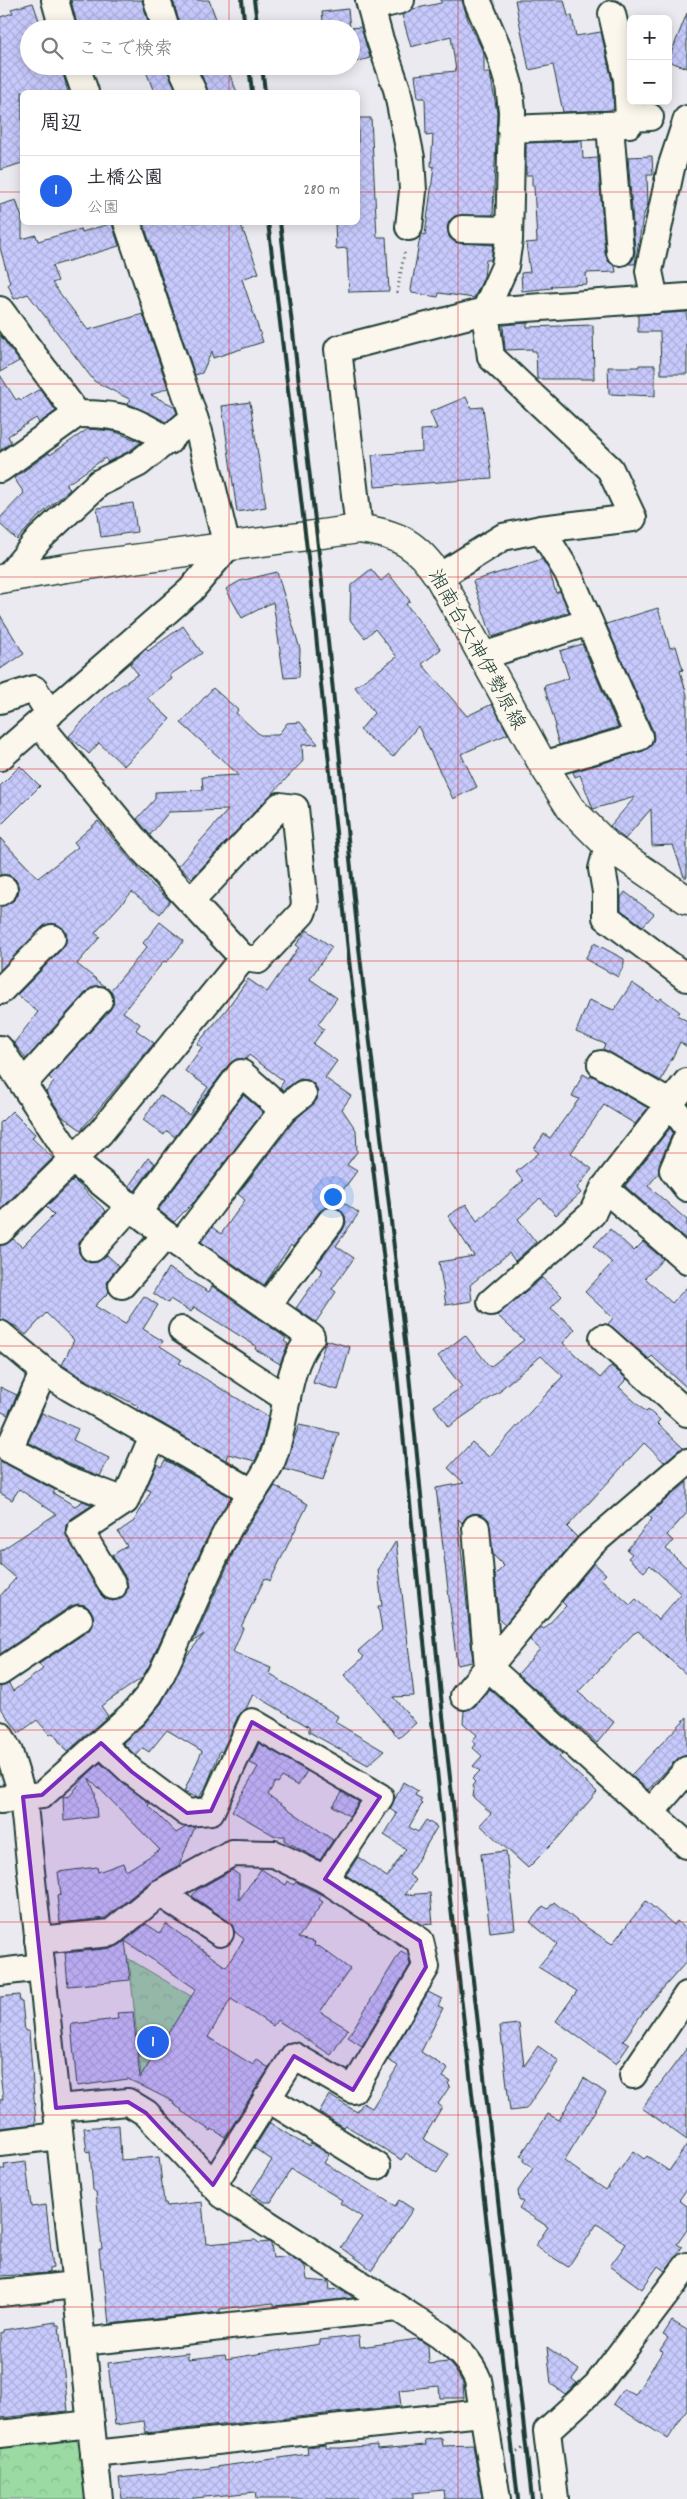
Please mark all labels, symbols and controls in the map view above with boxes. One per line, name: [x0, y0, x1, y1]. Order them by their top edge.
map controls: [627, 15, 672, 105]
button: +: [627, 15, 672, 60]
search box: [20, 20, 360, 75]
icon: search: [38, 34, 66, 62]
text: ここで検索: [78, 37, 173, 64]
button: −: [627, 60, 672, 105]
text: 周辺: [40, 110, 82, 140]
text: 土橋公園: [87, 166, 163, 193]
text: 1: [54, 179, 58, 202]
text: 280 m: [303, 179, 340, 202]
text: 公園: [87, 197, 119, 220]
street label: 湘南台大神伊勢原線: [419, 565, 531, 736]
your location: [320, 1184, 346, 1210]
pin: 1: [137, 2023, 169, 2061]

